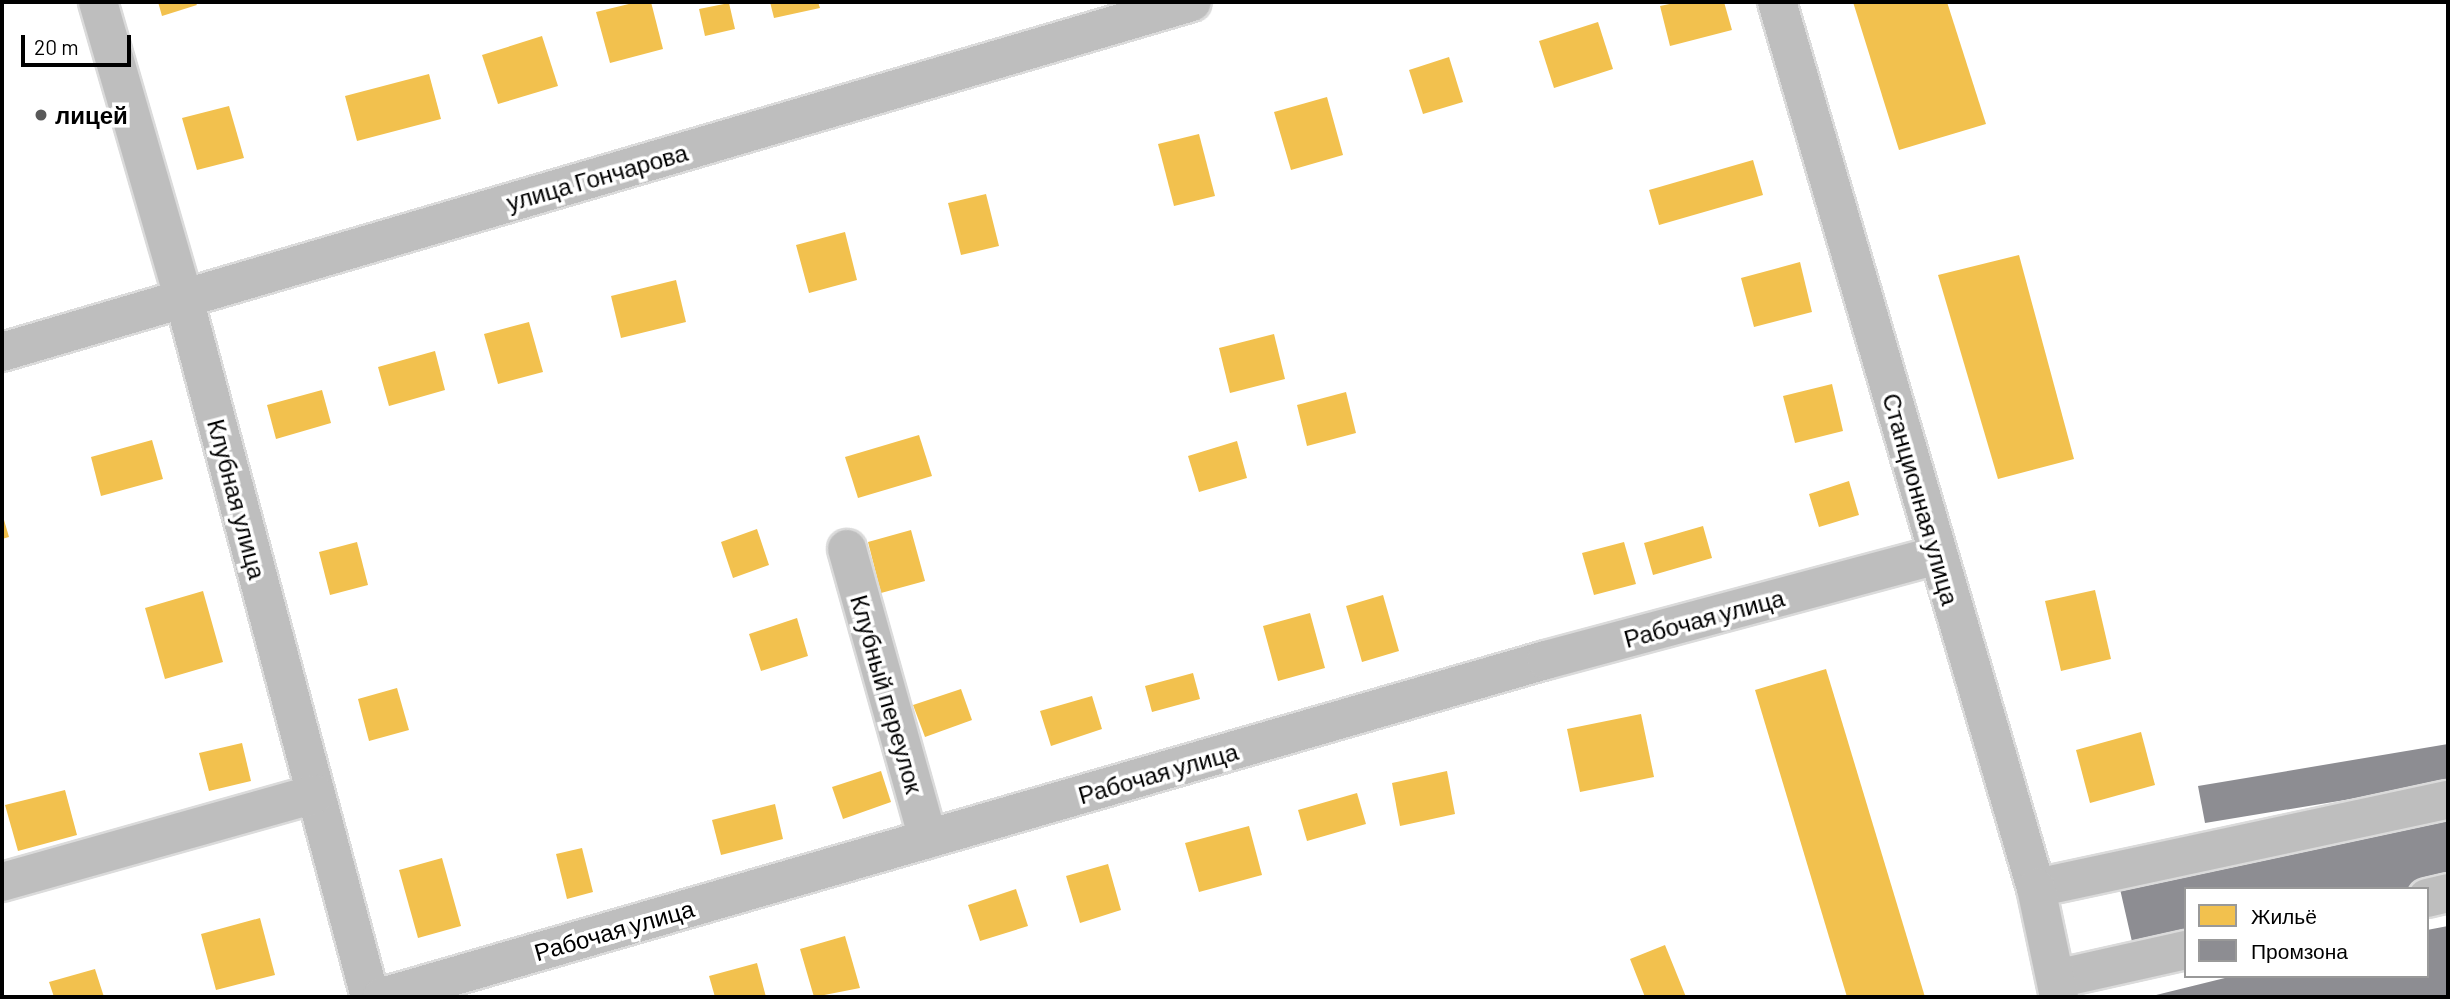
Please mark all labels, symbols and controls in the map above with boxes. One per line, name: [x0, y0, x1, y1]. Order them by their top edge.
scale bar: [24, 21, 135, 65]
text: 20 m: [34, 34, 79, 59]
place label: лицей: [55, 101, 128, 129]
marker: лицей: [33, 107, 49, 123]
street label: улица Гончарова: [503, 137, 691, 217]
street label: Станционная улица: [1877, 390, 1965, 608]
street label: Клубная улица: [202, 416, 272, 582]
street label: Рабочая улица: [1621, 583, 1787, 653]
street label: Клубный переулок: [845, 591, 929, 797]
street label: Рабочая улица: [1075, 736, 1241, 810]
legend: [2184, 887, 2429, 978]
street label: Рабочая улица: [531, 893, 697, 967]
text: Жильё: [2251, 903, 2317, 928]
text: Промзона: [2251, 938, 2348, 963]

